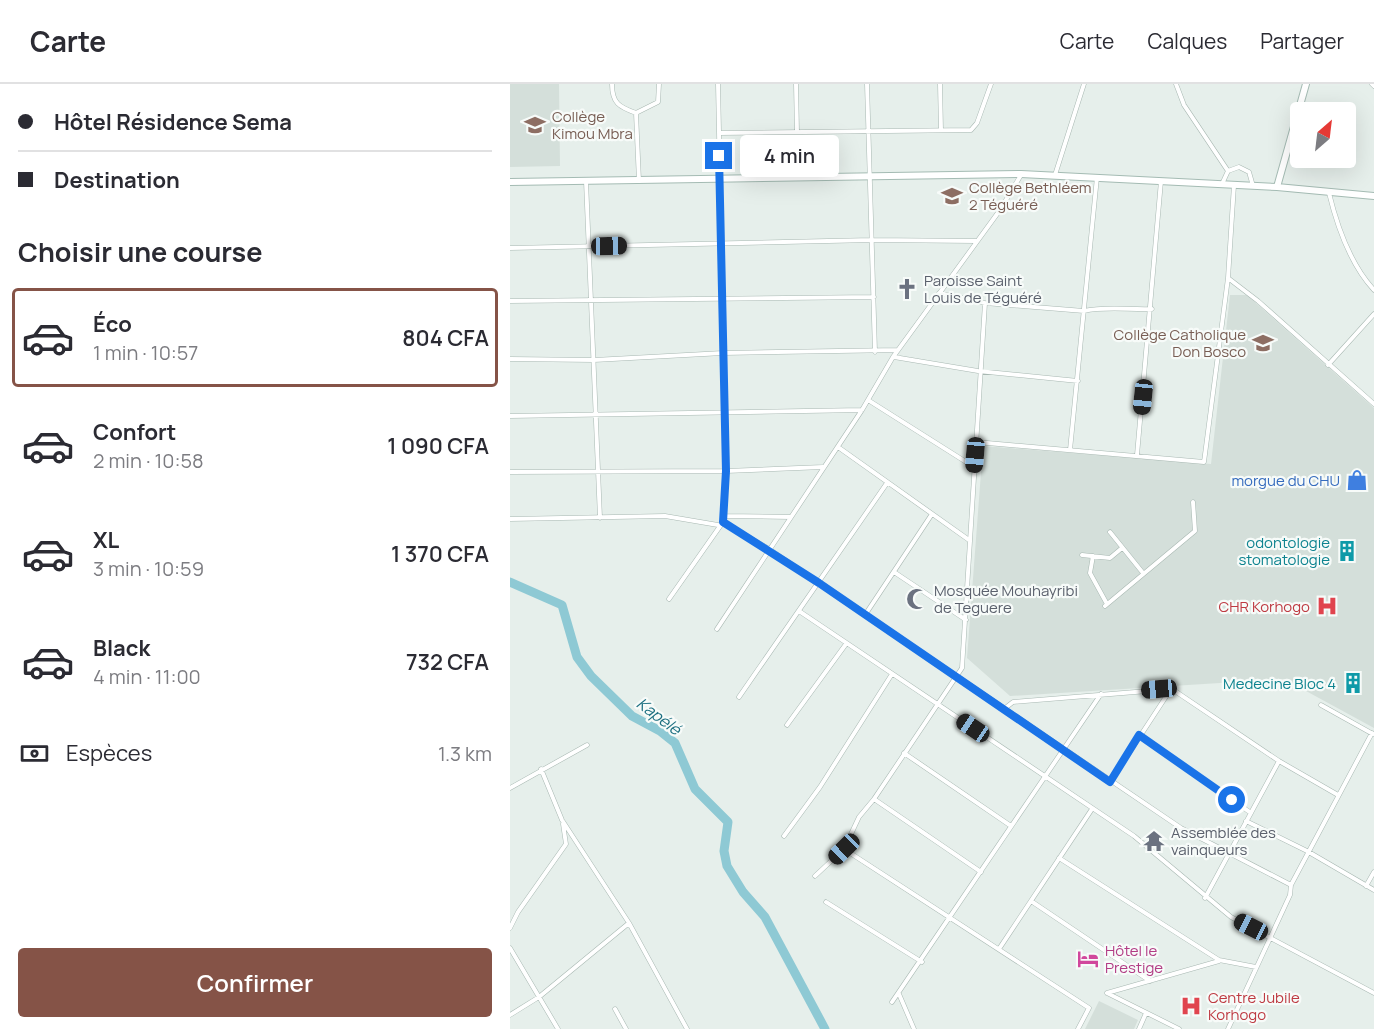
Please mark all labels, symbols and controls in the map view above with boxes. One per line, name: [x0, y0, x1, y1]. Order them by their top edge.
text: Carte: [30, 22, 106, 60]
text: Carte: [1060, 27, 1114, 55]
text: Calques: [1147, 27, 1227, 55]
text: Partager: [1260, 27, 1344, 55]
north arrow: [1290, 102, 1356, 168]
map controls: [1290, 102, 1356, 168]
place label: Collège Kimou Mbra: [552, 106, 633, 144]
text: Hôtel Résidence Sema: [54, 107, 292, 137]
school or university icon: Collège Kimou Mbra: [523, 113, 547, 137]
callout: 4 min: [740, 135, 839, 177]
route end: [705, 142, 732, 169]
text: 4 min: [764, 142, 815, 169]
text: Destination: [54, 165, 180, 195]
place label: Collège Bethléem 2 Téguéré: [969, 177, 1091, 215]
school or university icon: Collège Bethléem 2 Téguéré: [940, 184, 964, 208]
text: Choisir une course: [18, 233, 262, 270]
car: [591, 237, 627, 255]
place label: Paroisse Saint Louis de Téguéré: [924, 270, 1042, 308]
church icon: Paroisse Saint Louis de Téguéré: [895, 277, 919, 301]
text: Éco: [93, 309, 132, 339]
icon: car: [21, 311, 75, 365]
text: 804 CFA: [402, 323, 489, 353]
place label: Collège Catholique Don Bosco: [1114, 324, 1246, 362]
school or university icon: Collège Catholique Don Bosco: [1251, 331, 1275, 355]
text: 1 min · 10:57: [93, 339, 198, 366]
car: [1132, 378, 1154, 416]
text: Confort: [93, 417, 176, 447]
icon: car: [21, 419, 75, 473]
text: 1 090 CFA: [387, 431, 489, 461]
car: [964, 436, 986, 474]
text: 2 min · 10:58: [93, 447, 204, 474]
shop icon: morgue du CHU: [1345, 468, 1369, 492]
place label: morgue du CHU: [1231, 470, 1340, 491]
text: XL: [93, 525, 119, 555]
icon: car: [21, 527, 75, 581]
place label: odontologie stomatologie: [1238, 532, 1330, 570]
text: 1 370 CFA: [391, 539, 489, 569]
building icon: odontologie stomatologie: [1335, 539, 1359, 563]
text: 3 min · 10:59: [93, 555, 204, 582]
place label: Mosquée Mouhayribi de Teguere: [934, 580, 1078, 618]
mosque icon: Mosquée Mouhayribi de Teguere: [905, 587, 929, 611]
hospital icon: CHR Korhogo: [1315, 594, 1339, 618]
place label: CHR Korhogo: [1218, 596, 1310, 617]
text: Black: [93, 633, 150, 663]
icon: car: [21, 635, 75, 689]
text: 732 CFA: [406, 647, 489, 677]
text: 4 min · 11:00: [93, 663, 201, 690]
building icon: Medecine Bloc 4: [1341, 671, 1365, 695]
place label: Medecine Bloc 4: [1223, 673, 1336, 694]
car: [1140, 678, 1178, 700]
water label: Kapélé: [632, 692, 687, 741]
car: [953, 710, 993, 746]
icon: cash: [18, 737, 51, 770]
text: Espèces: [66, 738, 152, 768]
text: 1.3 km: [438, 740, 492, 767]
route start: [1218, 786, 1245, 813]
place label: Assemblée des vainqueurs: [1171, 822, 1276, 860]
temple icon: Assemblée des vainqueurs: [1142, 829, 1166, 853]
car: [825, 830, 863, 868]
car: [1231, 911, 1271, 943]
place label: Hôtel le Prestige: [1105, 940, 1163, 978]
hotel icon: Hôtel le Prestige: [1076, 947, 1100, 971]
button: Confirmer: [18, 948, 492, 1017]
place label: Centre Jubile Korhogo: [1208, 987, 1300, 1025]
hospital icon: Centre Jubile Korhogo: [1179, 994, 1203, 1018]

